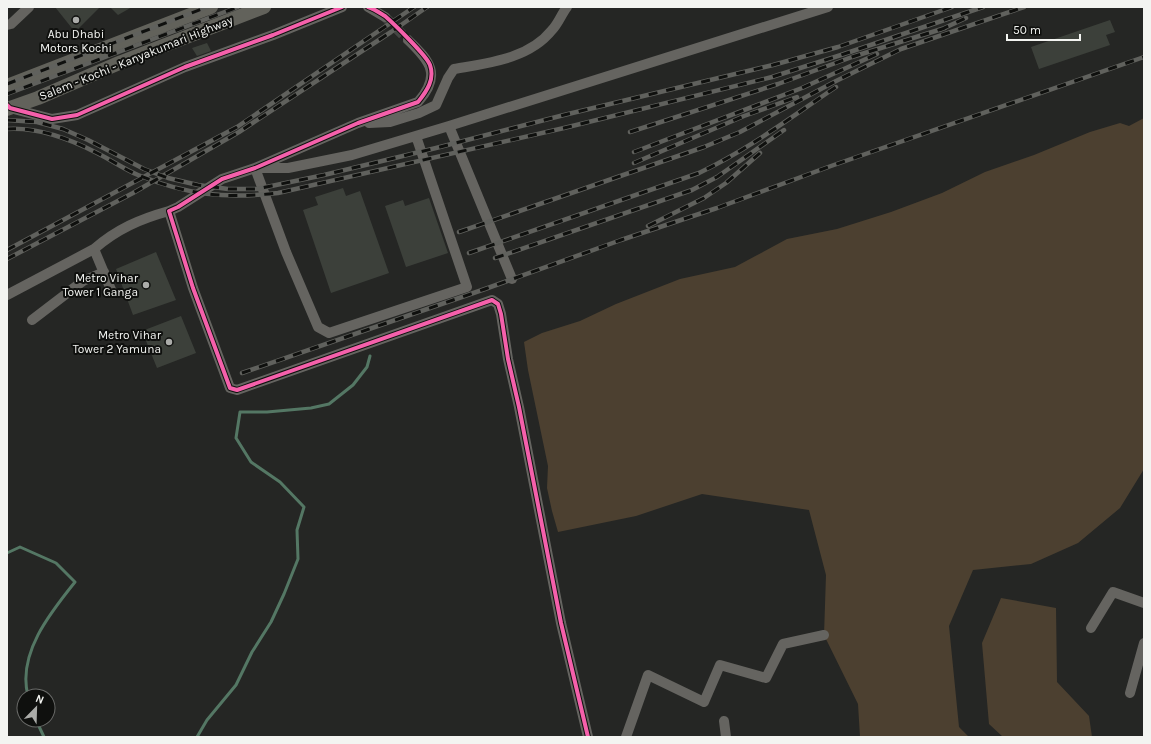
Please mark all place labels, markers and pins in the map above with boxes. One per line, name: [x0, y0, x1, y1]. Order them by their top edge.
marker: Abu Dhabi Motors Kochi: [71, 15, 81, 25]
place label: Abu Dhabi Motors Kochi: [40, 27, 112, 55]
place label: Metro Vihar Tower 1 Ganga: [63, 271, 139, 299]
marker: Metro Vihar Tower 1 Ganga: [141, 280, 151, 290]
place label: Metro Vihar Tower 2 Yamuna: [73, 328, 162, 356]
marker: Metro Vihar Tower 2 Yamuna: [164, 337, 174, 347]

